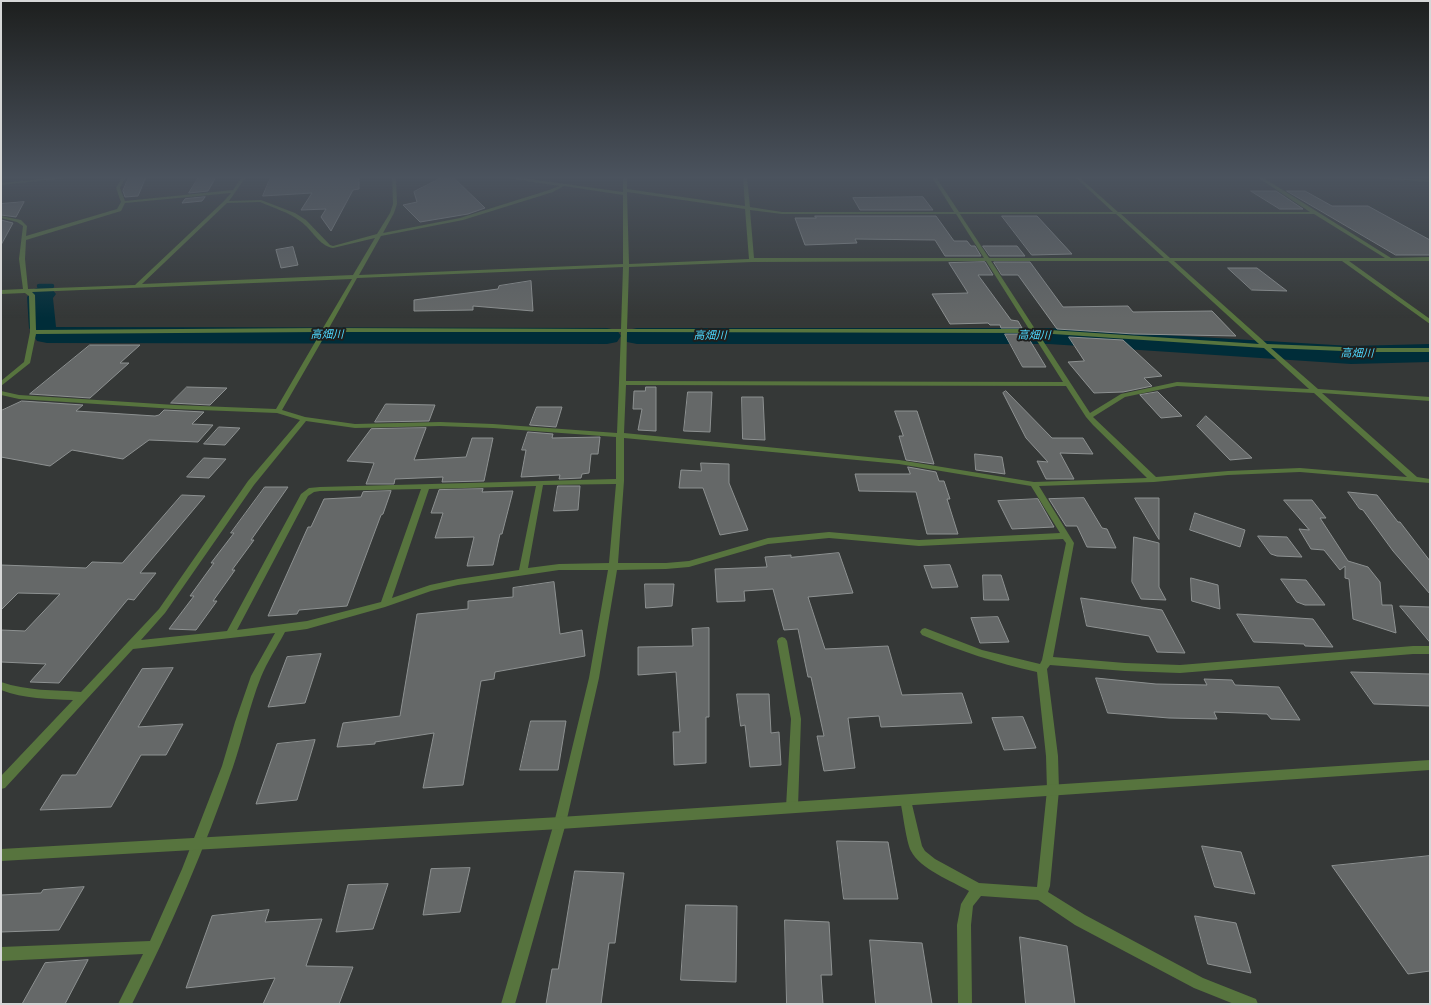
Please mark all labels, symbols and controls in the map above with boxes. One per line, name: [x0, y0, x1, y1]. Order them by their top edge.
water label: 高畑川: [311, 328, 343, 342]
water label: 高畑川: [694, 329, 726, 343]
water label: 高畑川: [1017, 329, 1051, 343]
water label: 高畑川: [1340, 347, 1374, 361]

